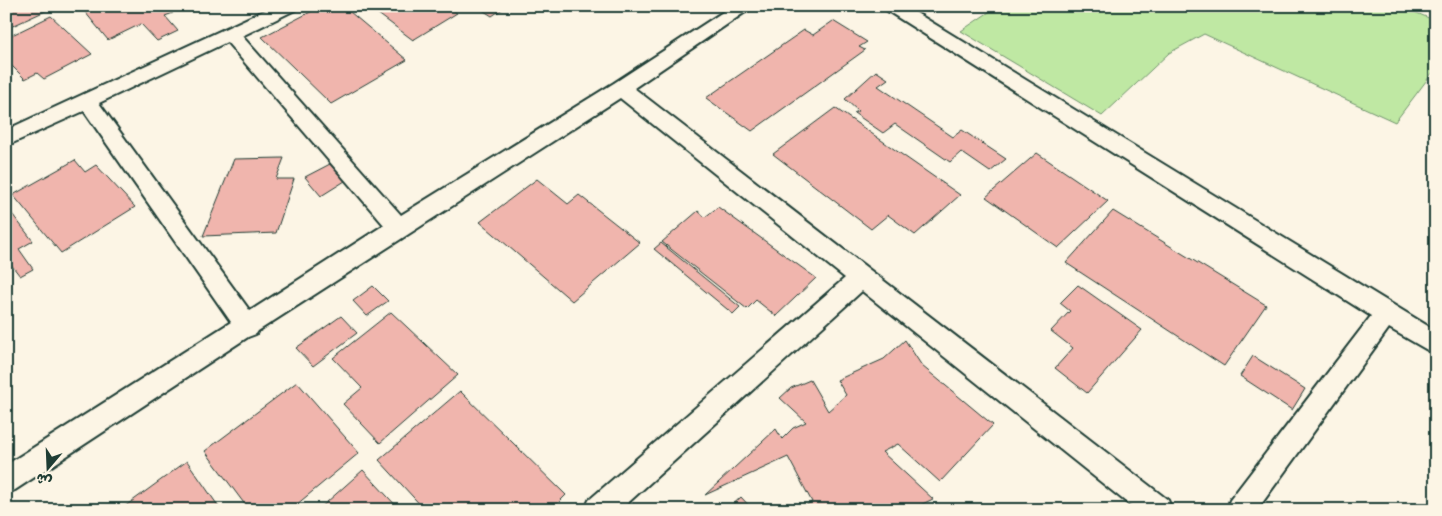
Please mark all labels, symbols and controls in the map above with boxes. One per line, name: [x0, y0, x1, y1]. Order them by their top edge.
north arrow: [22, 444, 72, 494]
text: ش: [34, 468, 54, 490]

